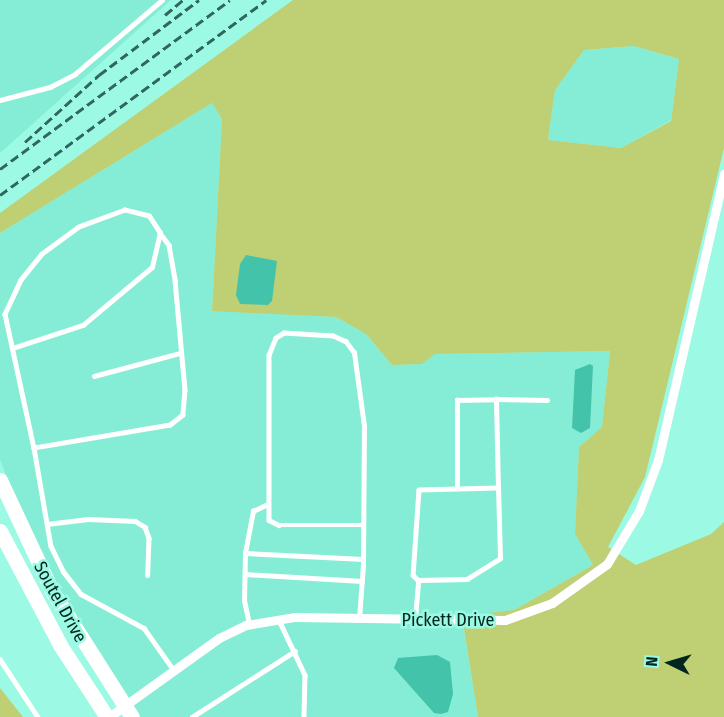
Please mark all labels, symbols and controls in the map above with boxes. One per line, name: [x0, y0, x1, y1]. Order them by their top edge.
street label: Soutel Drive: [29, 558, 91, 646]
street label: Pickett Drive: [402, 609, 494, 631]
north arrow: [640, 633, 700, 693]
text: N: [642, 656, 661, 667]

